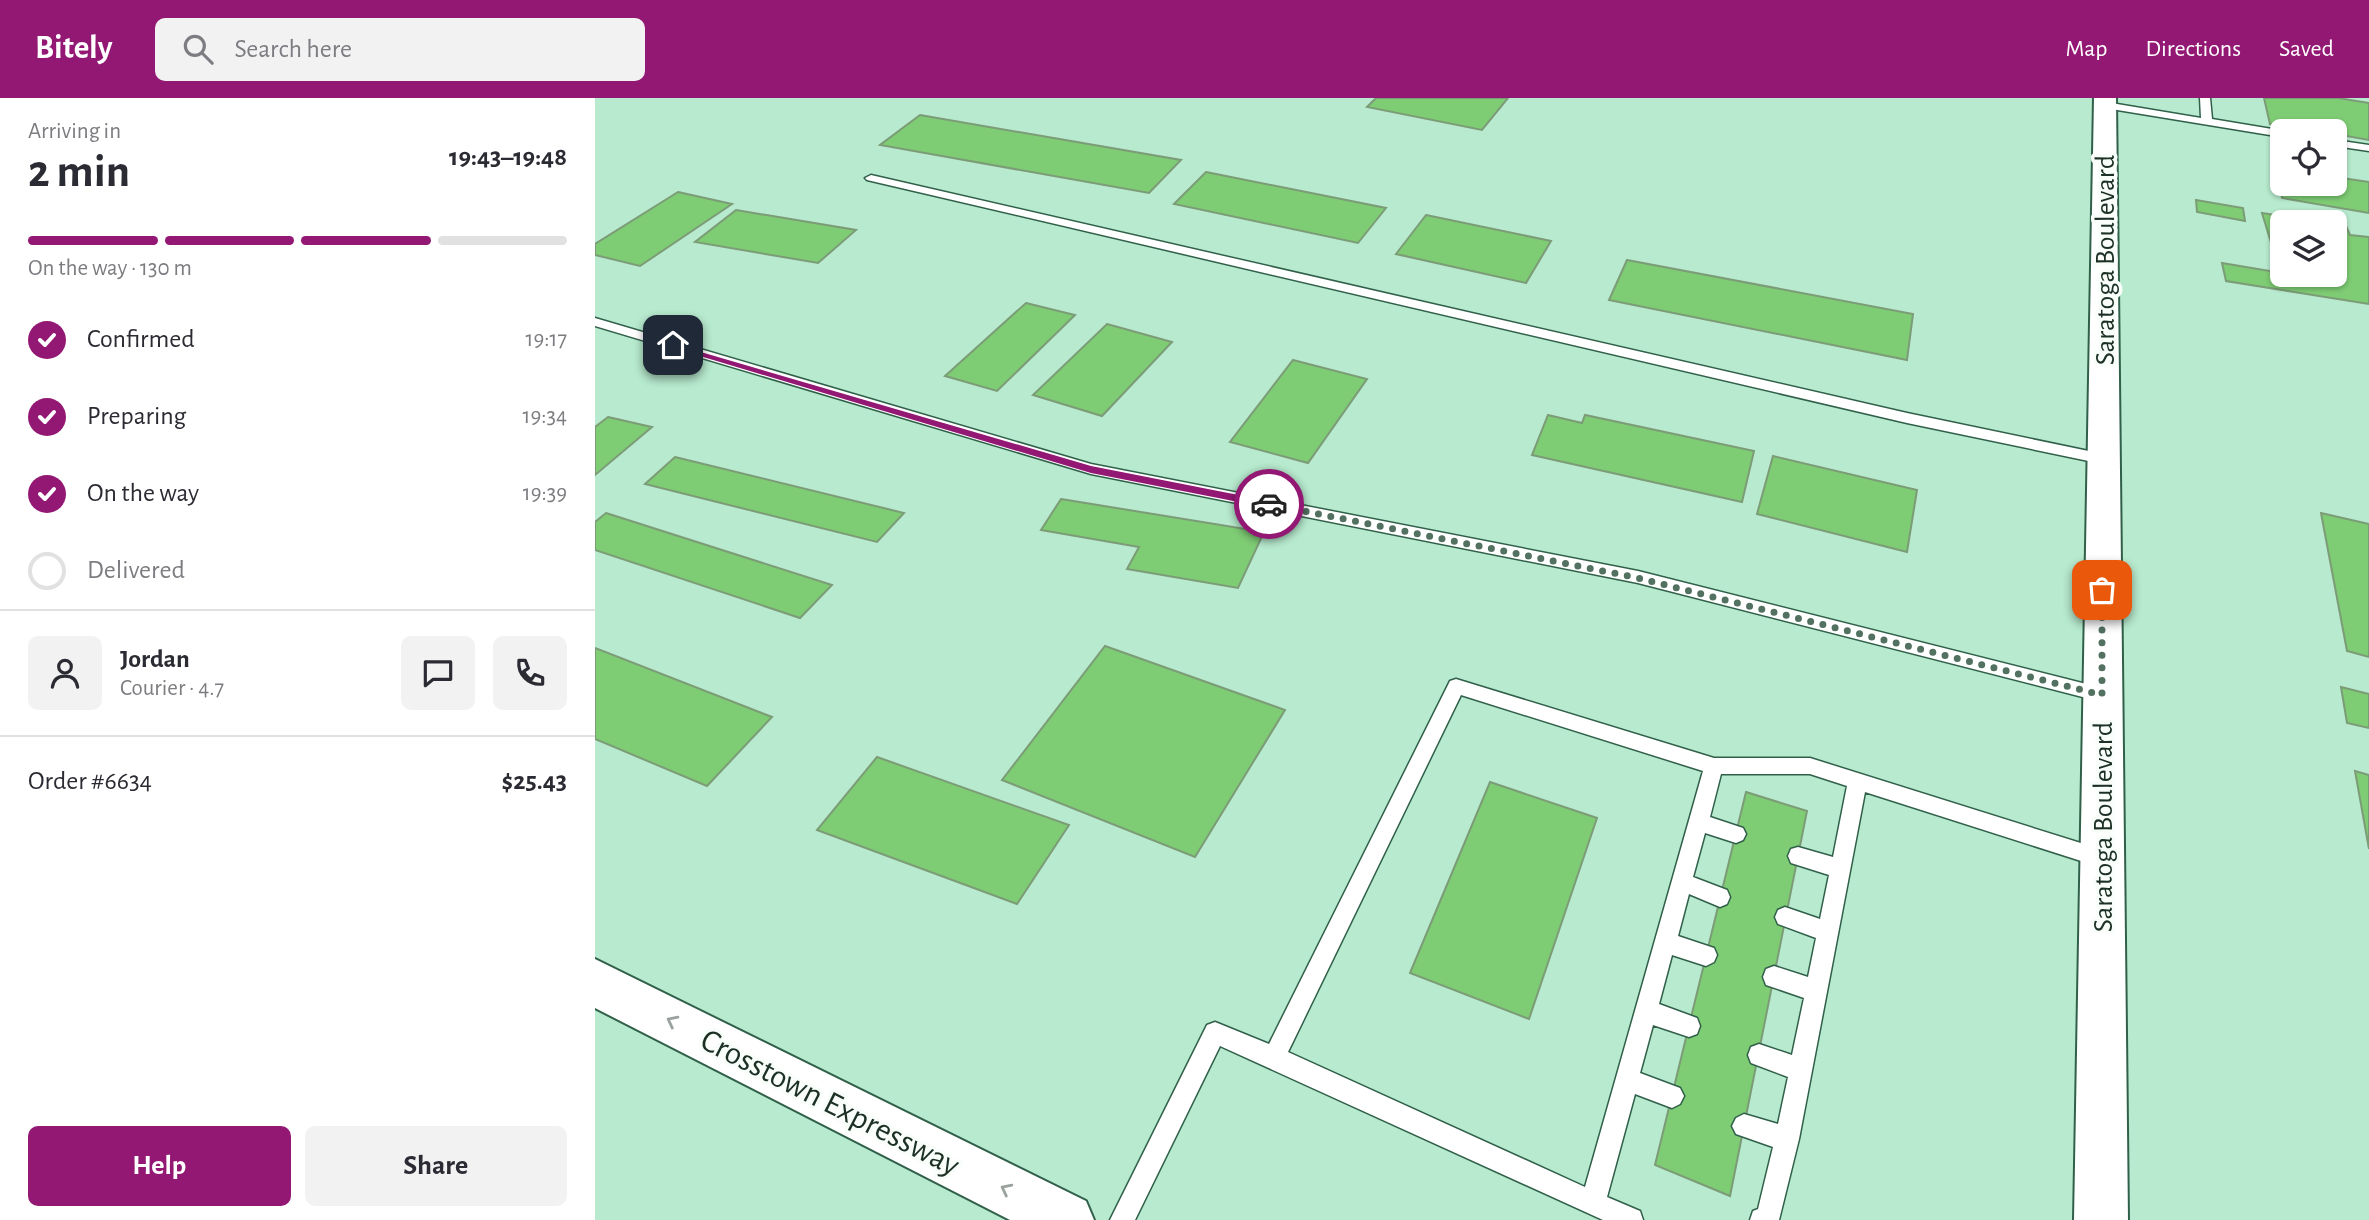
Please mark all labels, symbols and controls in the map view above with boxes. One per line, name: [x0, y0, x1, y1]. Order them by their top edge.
search box: [155, 18, 645, 81]
icon: search: [179, 30, 217, 68]
text: Bitely: [35, 32, 113, 65]
text: Search here: [235, 36, 352, 62]
text: Map: [2065, 37, 2107, 61]
text: Directions: [2145, 37, 2241, 61]
text: Saved: [2279, 37, 2334, 61]
map controls: [2270, 119, 2347, 287]
button: locate: [2270, 119, 2347, 196]
text: Arriving in: [28, 120, 121, 143]
text: 19:43–19:48: [449, 144, 567, 170]
text: 2 min: [28, 149, 130, 195]
street label: Saratoga Boulevard: [2092, 155, 2120, 365]
button: layers: [2270, 210, 2347, 287]
text: On the way · 130 m: [28, 257, 192, 280]
pin: [643, 315, 703, 375]
icon: check: [28, 321, 66, 359]
text: Confirmed: [87, 326, 195, 352]
icon: home: [654, 326, 692, 364]
text: 19:17: [526, 328, 567, 351]
icon: check: [28, 398, 66, 436]
text: Preparing: [87, 403, 186, 429]
text: 19:34: [522, 405, 567, 428]
courier: [1234, 469, 1304, 539]
icon: check: [28, 475, 66, 513]
text: On the way: [87, 480, 199, 506]
text: 19:39: [523, 482, 567, 505]
icon: car: [1250, 485, 1288, 523]
text: Delivered: [87, 557, 185, 583]
pin: [2072, 560, 2132, 620]
icon: bag: [2083, 571, 2121, 609]
button: person: [28, 636, 102, 710]
button: chat: [401, 636, 475, 710]
button: phone: [493, 636, 567, 710]
text: Jordan: [120, 646, 190, 672]
text: Courier · 4.7: [120, 677, 224, 700]
street label: Saratoga Boulevard: [2090, 722, 2118, 932]
text: Order #6634: [28, 768, 152, 794]
text: $25.43: [502, 768, 567, 794]
one-way arrow: [667, 1016, 679, 1030]
street label: Crosstown Expressway: [695, 1024, 965, 1183]
button: Help: [28, 1126, 291, 1206]
button: Share: [305, 1126, 567, 1206]
one-way arrow: [1001, 1184, 1013, 1198]

